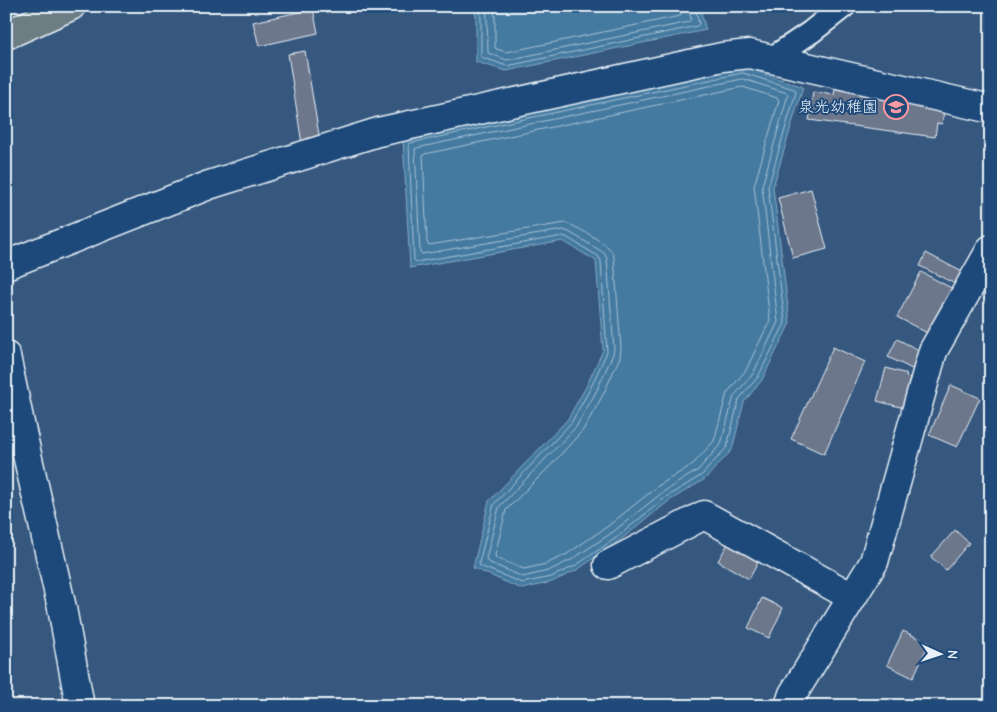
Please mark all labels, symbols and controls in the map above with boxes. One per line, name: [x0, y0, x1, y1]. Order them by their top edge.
school or university icon: 泉光幼稚園: [883, 94, 909, 120]
place label: 泉光幼稚園: [798, 98, 878, 116]
north arrow: [914, 630, 964, 680]
text: N: [944, 650, 961, 660]

